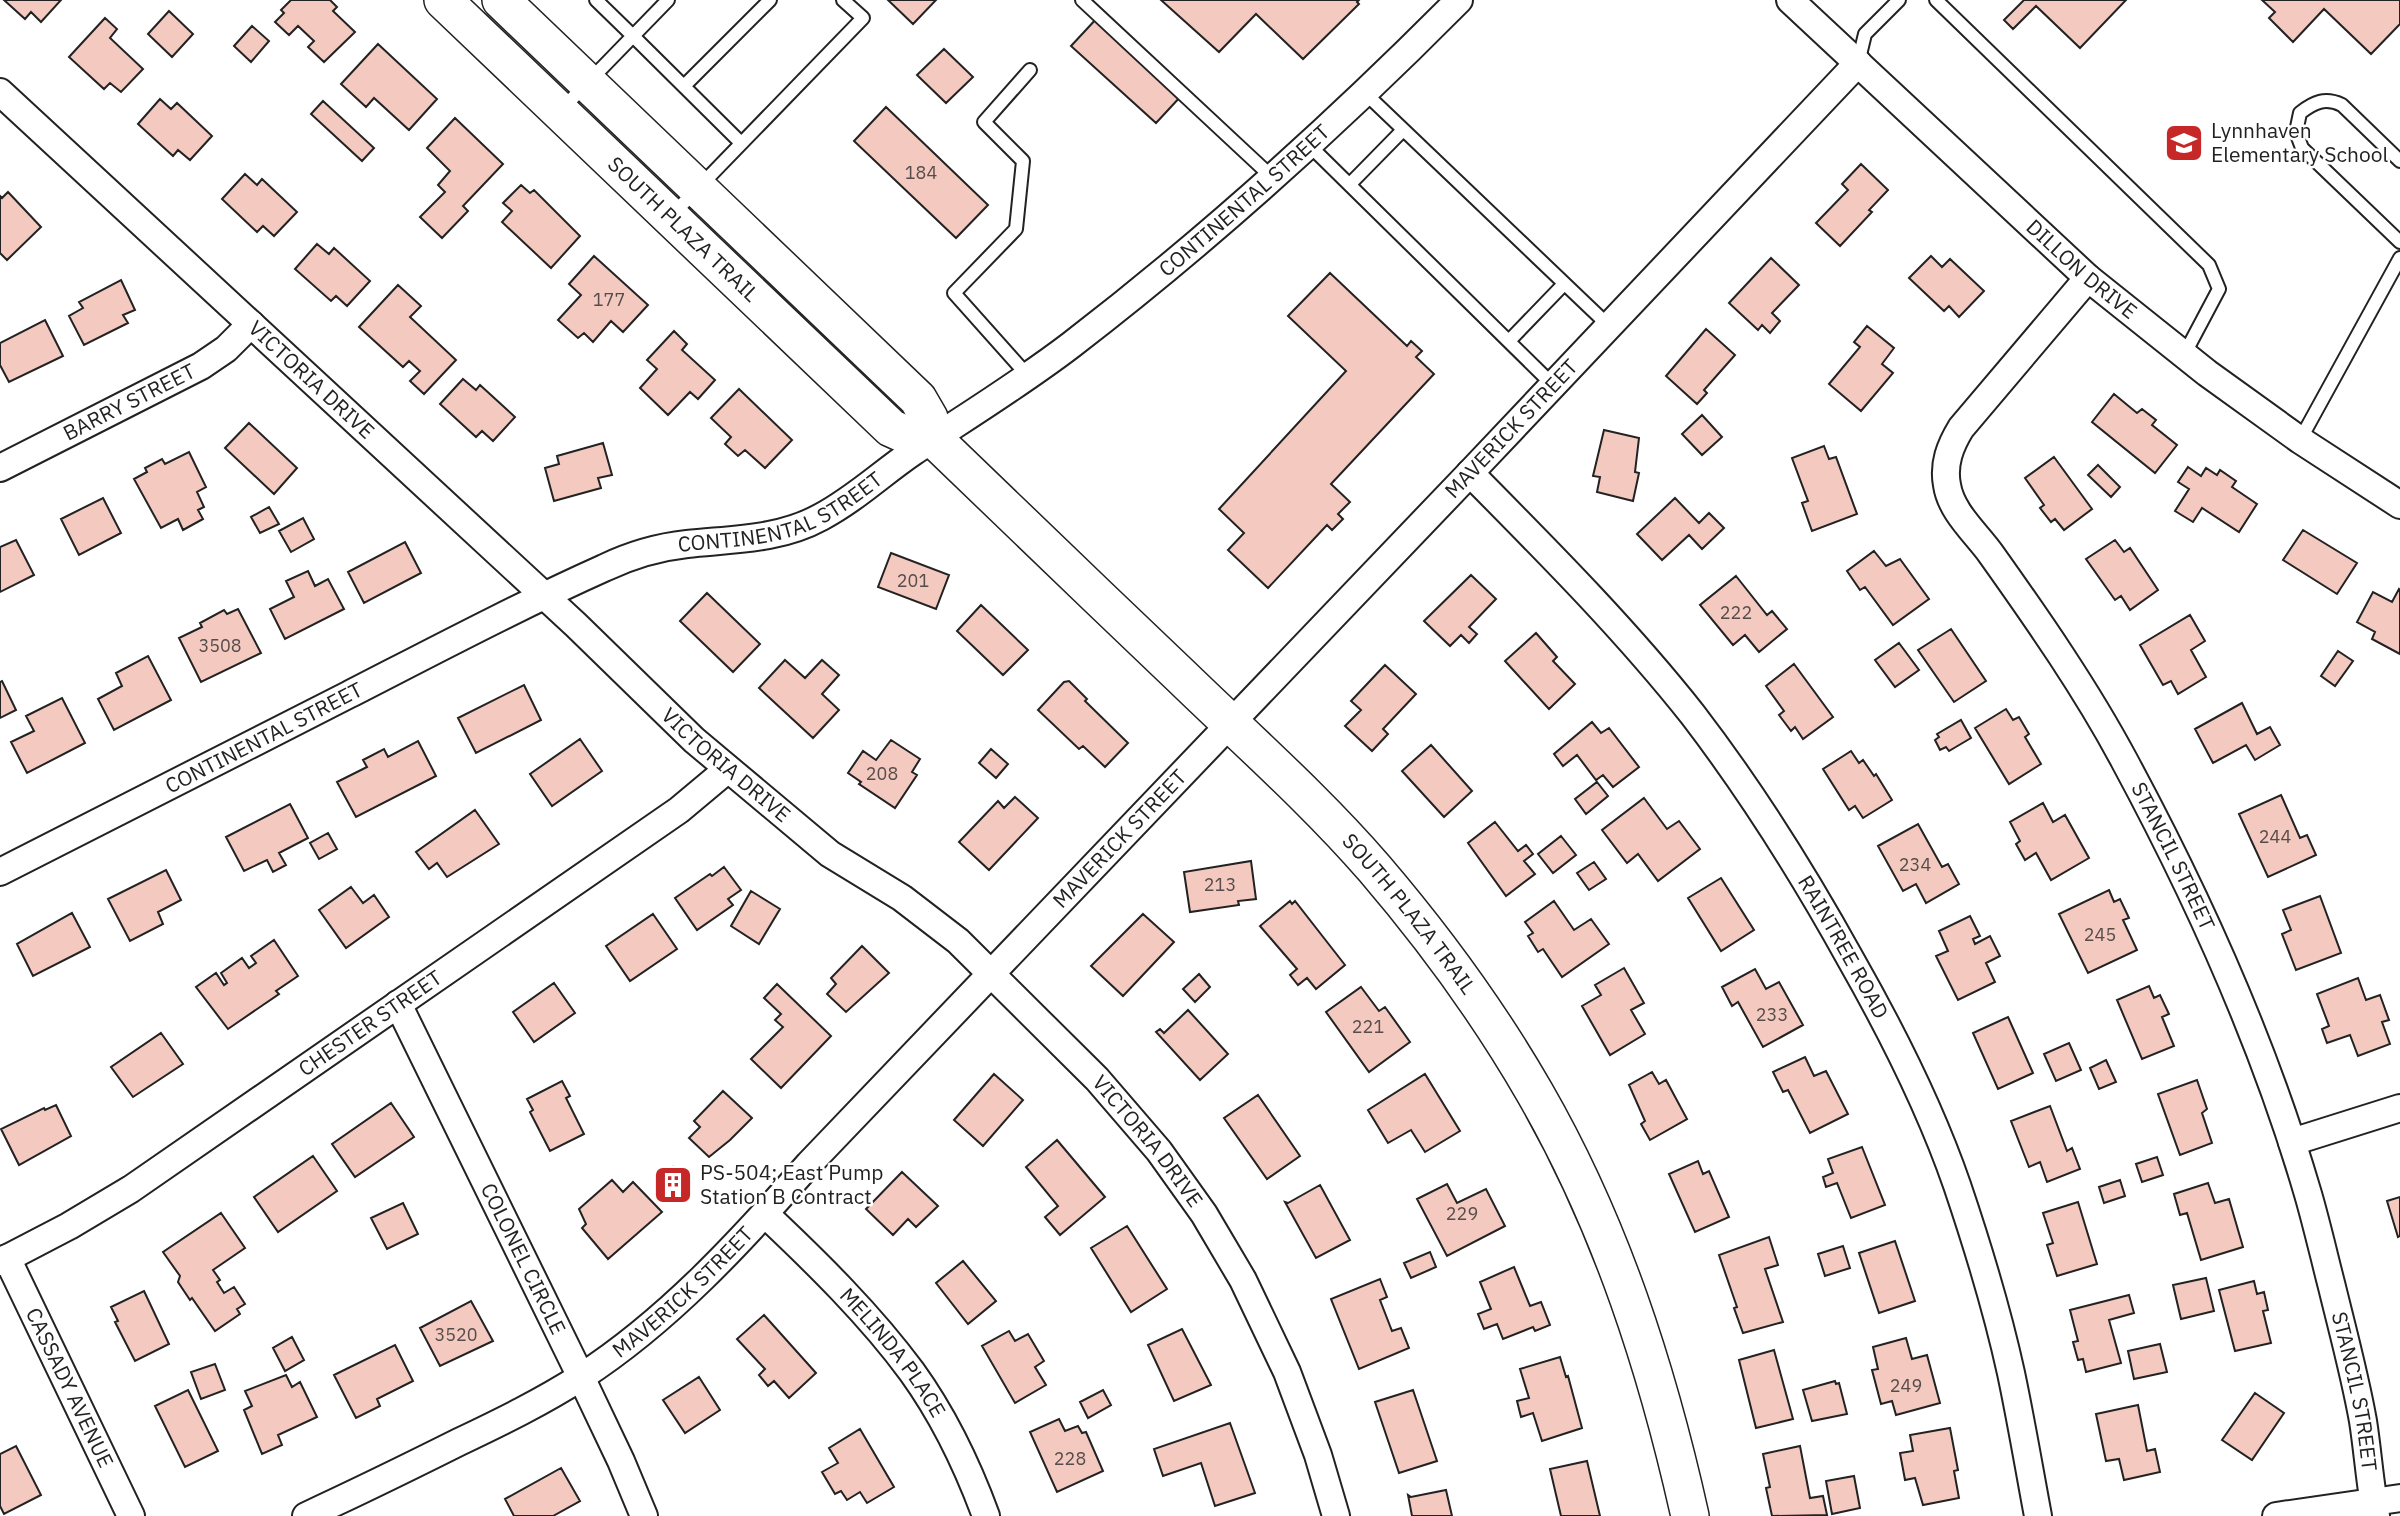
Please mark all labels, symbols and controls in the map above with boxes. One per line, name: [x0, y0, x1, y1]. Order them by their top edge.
place label: Lynnhaven Elementary School: [2211, 116, 2388, 168]
street label: CONTINENTAL STREET: [1153, 118, 1335, 282]
school or university icon: Lynnhaven Elementary School: [2163, 122, 2205, 164]
street label: SOUTH PLAZA TRAIL: [602, 150, 765, 307]
house number: 184: [905, 161, 937, 184]
street label: DILLON DRIVE: [2021, 213, 2143, 325]
house number: 177: [593, 288, 625, 311]
street label: VICTORIA DRIVE: [243, 314, 381, 445]
street label: MAVERICK STREET: [1438, 353, 1583, 504]
street label: BARRY STREET: [58, 356, 200, 447]
street label: CONTINENTAL STREET: [676, 465, 888, 558]
house number: 201: [897, 569, 929, 592]
house number: 222: [1720, 601, 1752, 624]
house number: 3508: [198, 634, 242, 657]
street label: CONTINENTAL STREET: [160, 675, 367, 799]
street label: VICTORIA DRIVE: [656, 701, 797, 828]
house number: 208: [866, 762, 898, 785]
street label: MAVERICK STREET: [1046, 763, 1192, 914]
street label: STANCIL STREET: [2125, 777, 2222, 935]
house number: 244: [2259, 825, 2291, 848]
street label: SOUTH PLAZA TRAIL: [1337, 827, 1483, 999]
house number: 234: [1899, 853, 1931, 876]
street label: RAINTREE ROAD: [1792, 870, 1896, 1023]
house number: 213: [1204, 873, 1236, 896]
house number: 245: [2084, 923, 2116, 946]
street label: CHESTER STREET: [292, 963, 447, 1082]
house number: 233: [1756, 1003, 1788, 1026]
house number: 221: [1352, 1015, 1384, 1038]
street label: VICTORIA DRIVE: [1087, 1069, 1210, 1212]
place label: PS-504; East Pump Station B Contract: [700, 1158, 883, 1210]
building icon: PS-504; East Pump Station B Contract: [652, 1164, 694, 1206]
street label: COLONEL CIRCLE: [475, 1178, 573, 1339]
house number: 229: [1446, 1202, 1478, 1225]
street label: MAVERICK STREET: [606, 1220, 759, 1364]
street label: MELINDA PLACE: [834, 1281, 953, 1422]
street label: CASSADY AVENUE: [20, 1303, 121, 1472]
street label: STANCIL STREET: [2326, 1309, 2384, 1472]
house number: 3520: [434, 1323, 478, 1346]
house number: 249: [1890, 1374, 1922, 1397]
house number: 228: [1054, 1447, 1086, 1470]

